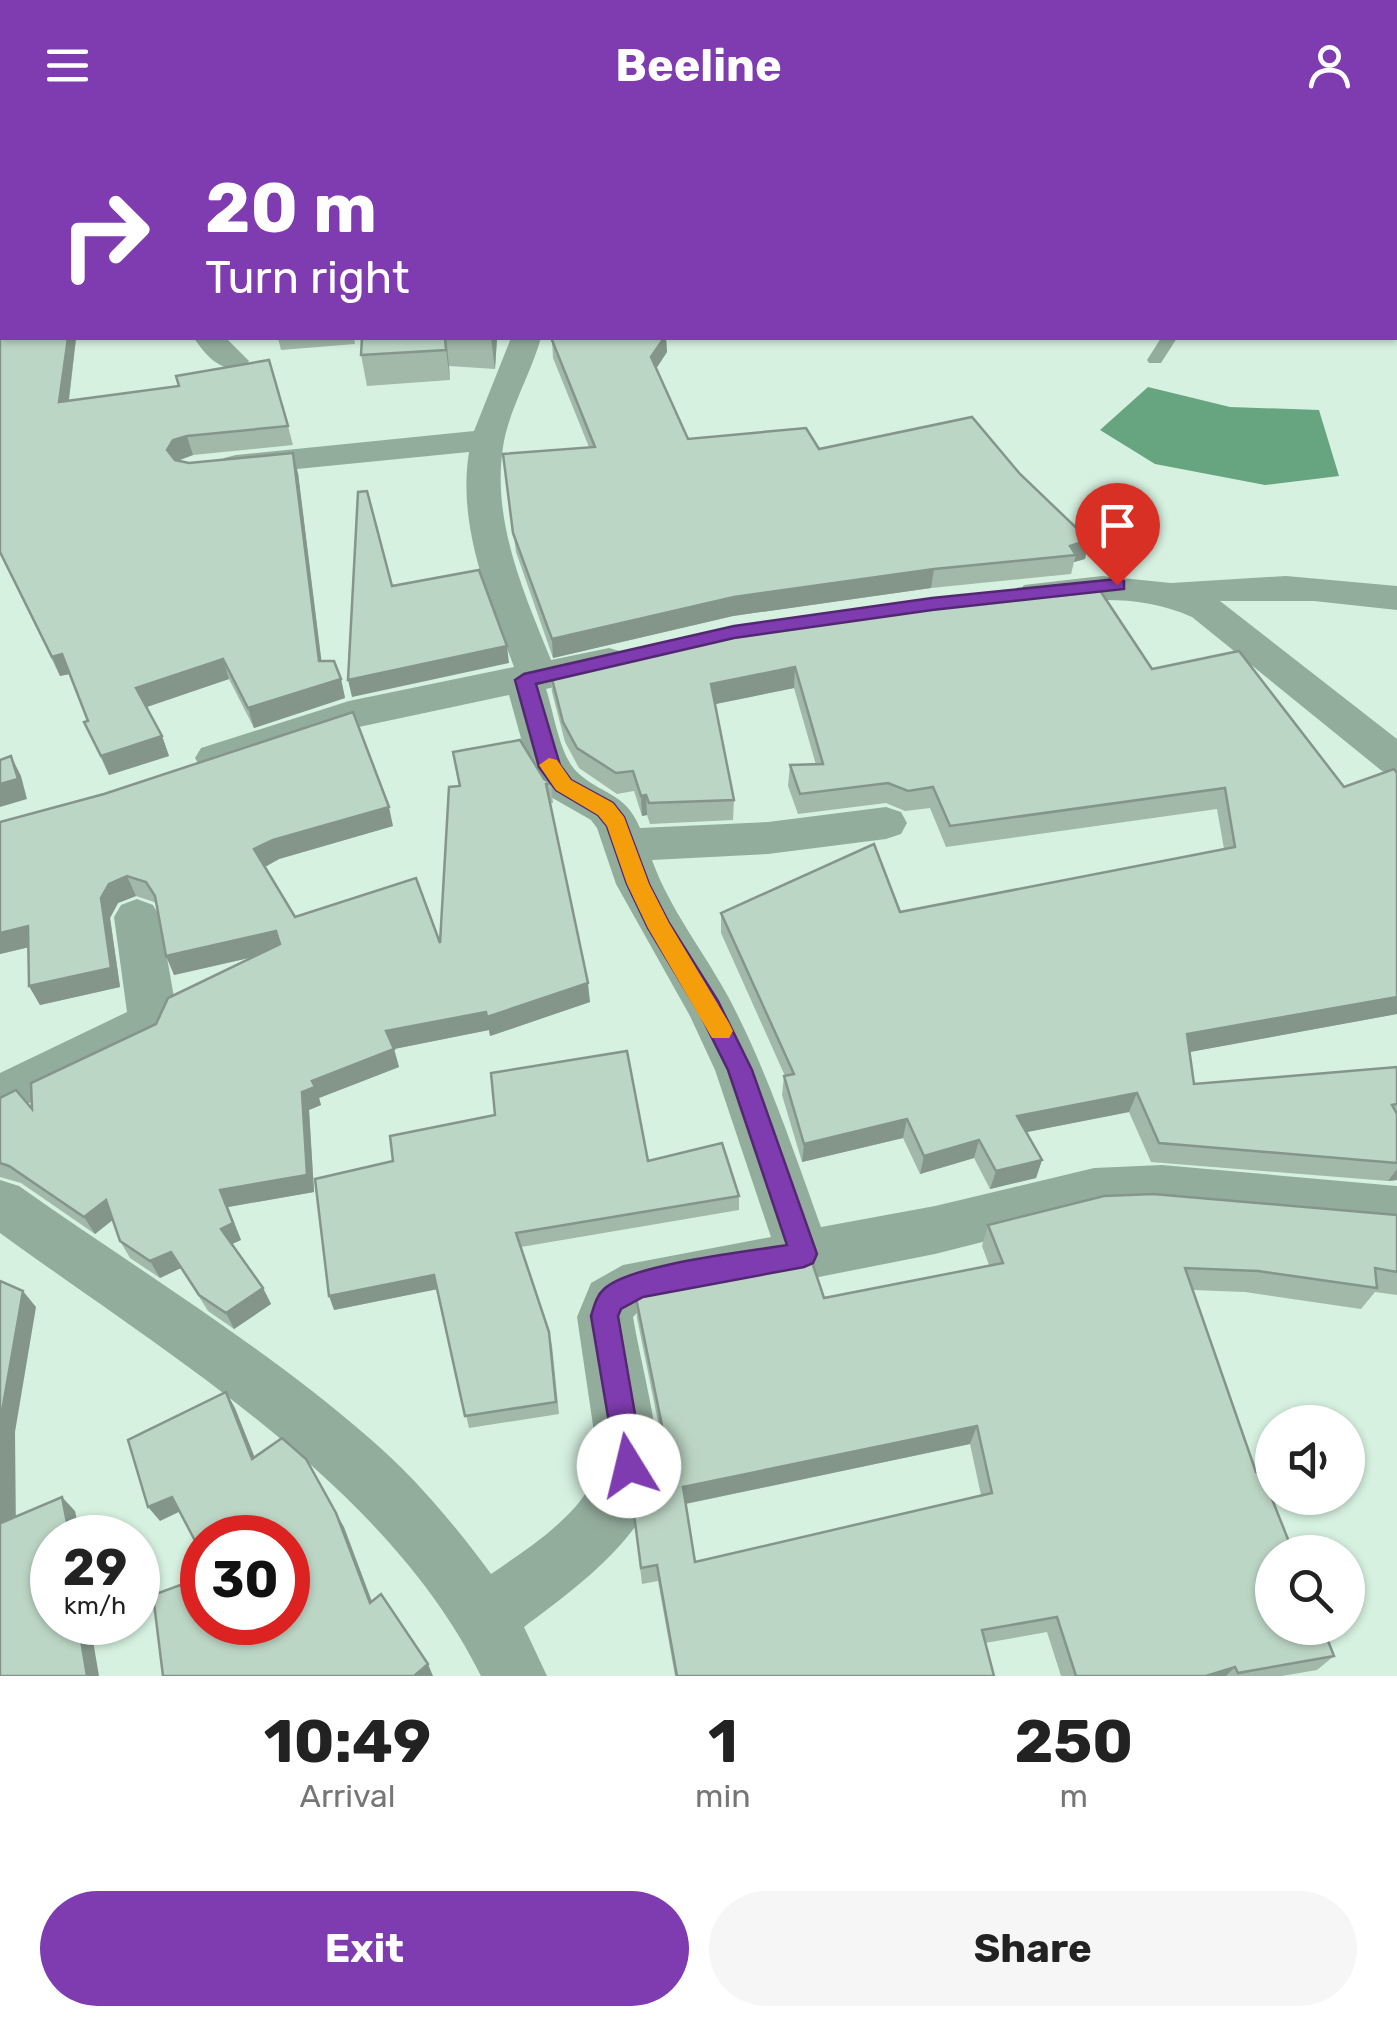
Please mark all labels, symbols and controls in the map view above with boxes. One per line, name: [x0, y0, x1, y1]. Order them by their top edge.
icon: menu: [40, 38, 95, 93]
icon: person: [1302, 38, 1357, 93]
text: Beeline: [615, 39, 782, 92]
text: 20 m: [205, 167, 377, 250]
icon: right: [40, 170, 170, 300]
text: Turn right: [205, 251, 409, 304]
pin: [1075, 483, 1160, 586]
icon: arrive: [1090, 498, 1145, 553]
map controls: [1255, 1405, 1365, 1645]
button: sound: [1255, 1405, 1365, 1515]
position arrow: [577, 1414, 681, 1518]
speed limit sign: 30: [180, 1515, 310, 1645]
button: search: [1255, 1535, 1365, 1645]
text: 29: [63, 1538, 127, 1598]
text: km/h: [64, 1591, 126, 1620]
text: 10:49: [264, 1706, 431, 1777]
text: 1: [708, 1706, 738, 1777]
text: 250: [1015, 1706, 1133, 1777]
text: Arrival: [300, 1777, 396, 1815]
text: min: [695, 1777, 751, 1815]
text: m: [1060, 1777, 1088, 1815]
button: Exit: [40, 1891, 689, 2006]
button: Share: [709, 1891, 1357, 2006]

